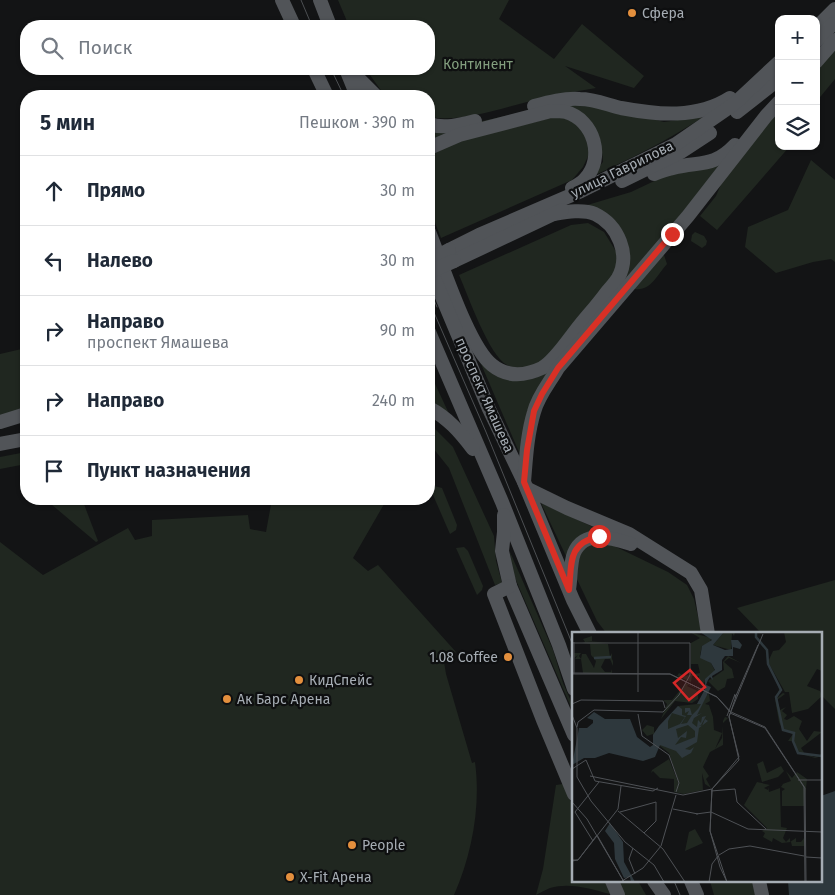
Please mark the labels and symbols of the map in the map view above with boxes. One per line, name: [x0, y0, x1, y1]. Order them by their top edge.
place label: Сфера: [642, 5, 684, 22]
marker: Сфера: [626, 7, 638, 19]
park label: Континент: [443, 56, 514, 73]
street label: улица Гаврилова: [568, 137, 676, 202]
route end: [661, 223, 684, 246]
street label: проспект Ямашева: [452, 335, 518, 455]
route start: [588, 525, 611, 548]
inset map: [572, 632, 822, 882]
place label: 1.08 Coffee: [429, 649, 498, 666]
marker: 1.08 Coffee: [502, 651, 514, 663]
place label: КидСпейс: [309, 672, 372, 689]
marker: КидСпейс: [293, 674, 305, 686]
place label: Ак Барс Арена: [237, 691, 330, 708]
marker: Ак Барс Арена: [221, 693, 233, 705]
place label: People: [362, 837, 406, 854]
marker: People: [346, 839, 358, 851]
place label: X-Fit Арена: [300, 869, 372, 886]
marker: X-Fit Арена: [284, 871, 296, 883]

